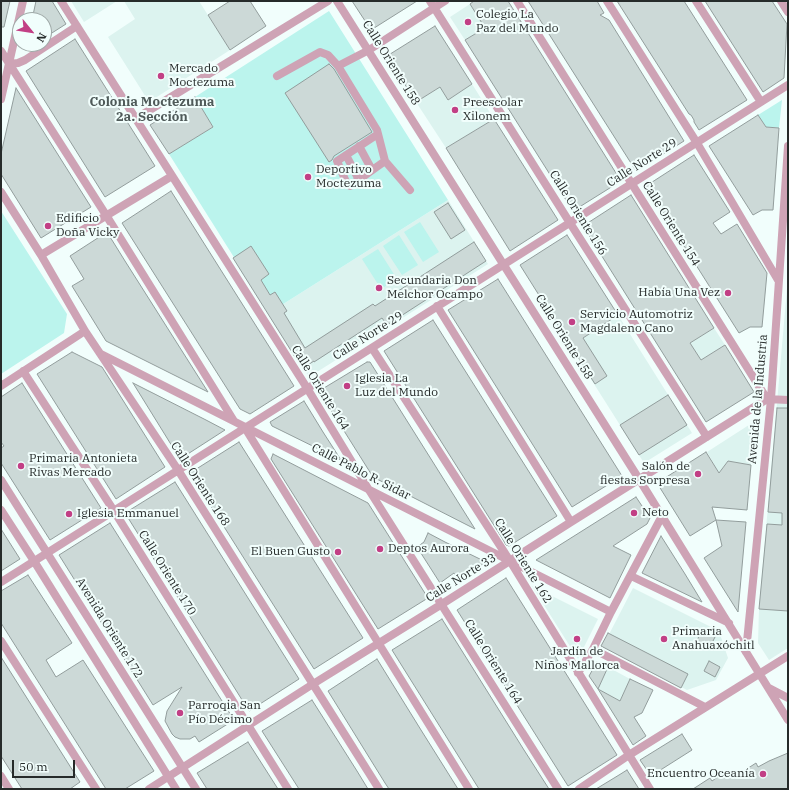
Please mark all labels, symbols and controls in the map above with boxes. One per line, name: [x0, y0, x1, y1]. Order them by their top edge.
place label: Colegio La Paz del Mundo: [476, 8, 558, 36]
north arrow: [12, 12, 52, 52]
marker: Colegio La Paz del Mundo: [463, 17, 473, 27]
street label: Calle Oriente 158: [359, 18, 423, 108]
text: N: [33, 30, 50, 45]
place label: Mercado Moctezuma: [169, 62, 235, 90]
marker: Mercado Moctezuma: [156, 71, 166, 81]
district label: Colonia Moctezuma 2a. Sección: [90, 94, 214, 125]
place label: Preescolar Xilonem: [463, 96, 523, 124]
marker: Preescolar Xilonem: [450, 105, 460, 115]
street label: Calle Norte 29: [604, 136, 680, 190]
place label: Deportivo Moctezuma: [316, 163, 382, 191]
street label: Calle Oriente 156: [546, 168, 610, 258]
marker: Deportivo Moctezuma: [303, 172, 313, 182]
street label: Calle Oriente 154: [639, 179, 703, 269]
place label: Edificio Doña Vicky: [56, 212, 119, 240]
marker: Edificio Doña Vicky: [43, 221, 53, 231]
place label: Secundaria Don Melchor Ocampo: [387, 274, 483, 302]
marker: Secundaria Don Melchor Ocampo: [374, 283, 384, 293]
place label: Había Una Vez: [638, 286, 720, 300]
marker: Había Una Vez: [723, 288, 733, 298]
street label: Calle Oriente 158: [532, 292, 596, 382]
place label: Servicio Automotriz Magdaleno Cano: [580, 308, 693, 336]
street label: Calle Norte 29: [330, 309, 406, 363]
marker: Servicio Automotriz Magdaleno Cano: [567, 317, 577, 327]
street label: Avenida de la Industria: [745, 333, 771, 465]
street label: Calle Oriente 164: [288, 343, 352, 433]
place label: Iglesia La Luz del Mundo: [355, 372, 438, 400]
marker: Iglesia La Luz del Mundo: [342, 381, 352, 391]
street label: Calle Oriente 168: [167, 439, 233, 529]
street label: Calle Pablo R. Sidar: [309, 441, 413, 503]
place label: Primaria Antonieta Rivas Mercado: [29, 452, 137, 480]
place label: Salón de fiestas Sorpresa: [600, 460, 690, 488]
marker: Primaria Antonieta Rivas Mercado: [16, 461, 26, 471]
marker: Salón de fiestas Sorpresa: [693, 469, 703, 479]
place label: Neto: [642, 506, 669, 520]
place label: Iglesia Emmanuel: [77, 507, 179, 521]
marker: Neto: [629, 508, 639, 518]
marker: Iglesia Emmanuel: [64, 509, 74, 519]
street label: Calle Oriente 162: [491, 516, 555, 606]
street label: Calle Oriente 170: [135, 528, 199, 618]
place label: Deptos Aurora: [388, 542, 469, 556]
marker: Deptos Aurora: [375, 544, 385, 554]
place label: El Buen Gusto: [251, 545, 330, 559]
marker: El Buen Gusto: [333, 547, 343, 557]
street label: Calle Norte 33: [423, 551, 499, 605]
street label: Avenida Oriente 172: [72, 575, 146, 681]
street label: Calle Oriente 164: [461, 617, 525, 707]
place label: Primaria Anahuaxóchitl: [672, 625, 755, 653]
marker: Jardín de Niños Mallorca: [572, 634, 582, 644]
marker: Primaria Anahuaxóchitl: [659, 634, 669, 644]
place label: Jardín de Niños Mallorca: [534, 645, 620, 673]
place label: Parroqia San Pío Décimo: [188, 699, 261, 727]
marker: Parroqia San Pío Décimo: [175, 708, 185, 718]
scale bar: [14, 752, 77, 778]
text: 50 m: [19, 759, 48, 774]
place label: Encuentro Oceanía: [647, 767, 755, 781]
marker: Encuentro Oceanía: [758, 769, 768, 779]

